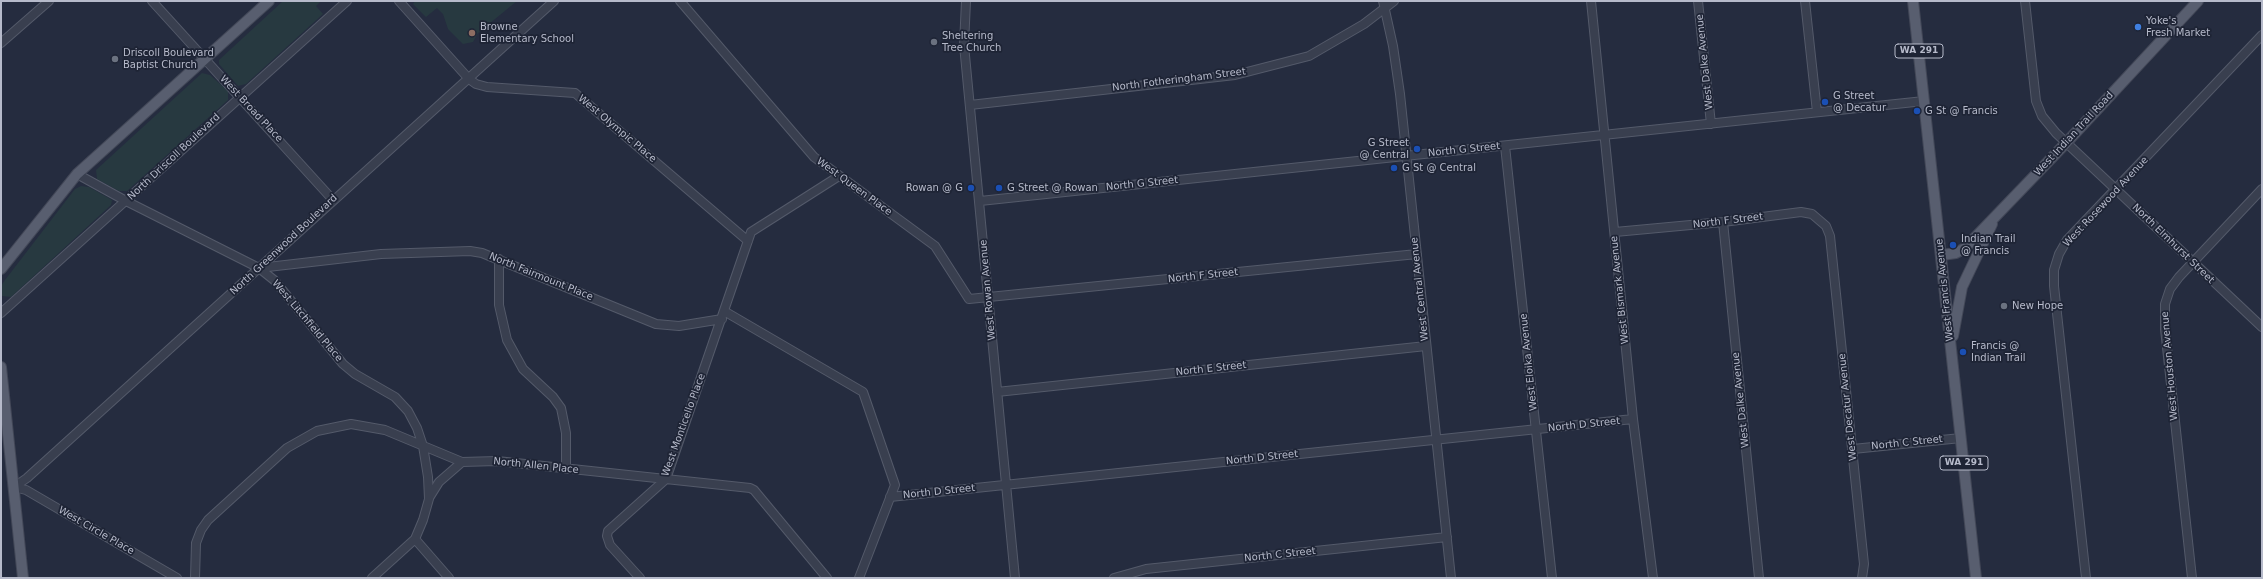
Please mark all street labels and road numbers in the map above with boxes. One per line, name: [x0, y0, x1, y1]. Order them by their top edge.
street label: West Dalke Avenue: [1694, 13, 1716, 111]
road number: WA 291: [1895, 44, 1943, 58]
street label: North Fotheringham Street: [1112, 66, 1246, 94]
street label: West Broad Place: [217, 73, 285, 145]
street label: West Indian Trail Road: [2032, 89, 2116, 179]
street label: West Olympic Place: [575, 93, 659, 165]
street label: North Driscoll Boulevard: [125, 111, 223, 203]
street label: North G Street: [1427, 140, 1501, 160]
street label: West Rosewood Avenue: [2061, 154, 2151, 250]
street label: West Queen Place: [814, 156, 894, 218]
street label: North G Street: [1105, 174, 1179, 194]
street label: North Greenwood Boulevard: [228, 192, 340, 298]
street label: North Elmhurst Street: [2129, 202, 2217, 286]
street label: North F Street: [1692, 211, 1764, 231]
street label: West Bismark Avenue: [1608, 235, 1632, 345]
street label: West Central Avenue: [1409, 236, 1431, 342]
street label: West Francis Avenue: [1934, 238, 1956, 342]
street label: West Rowan Avenue: [978, 239, 998, 341]
street label: North Fairmount Place: [487, 251, 595, 303]
street label: North F Street: [1167, 266, 1239, 286]
street label: West Litchfield Place: [269, 278, 345, 364]
street label: West Houston Avenue: [2159, 311, 2181, 421]
street label: West Eloika Avenue: [1518, 313, 1540, 411]
street label: West Dalke Avenue: [1730, 351, 1752, 449]
street label: West Decatur Avenue: [1836, 353, 1860, 461]
street label: North E Street: [1175, 359, 1247, 379]
street label: West Monticello Place: [660, 372, 708, 478]
street label: North D Street: [1547, 415, 1621, 435]
street label: North C Street: [1871, 433, 1943, 453]
street label: North D Street: [1225, 448, 1299, 468]
street label: North Allen Place: [493, 456, 579, 476]
road number: WA 291: [1940, 456, 1988, 470]
street label: North D Street: [902, 482, 976, 502]
street label: West Circle Place: [56, 504, 136, 558]
street label: North C Street: [1244, 545, 1316, 565]

